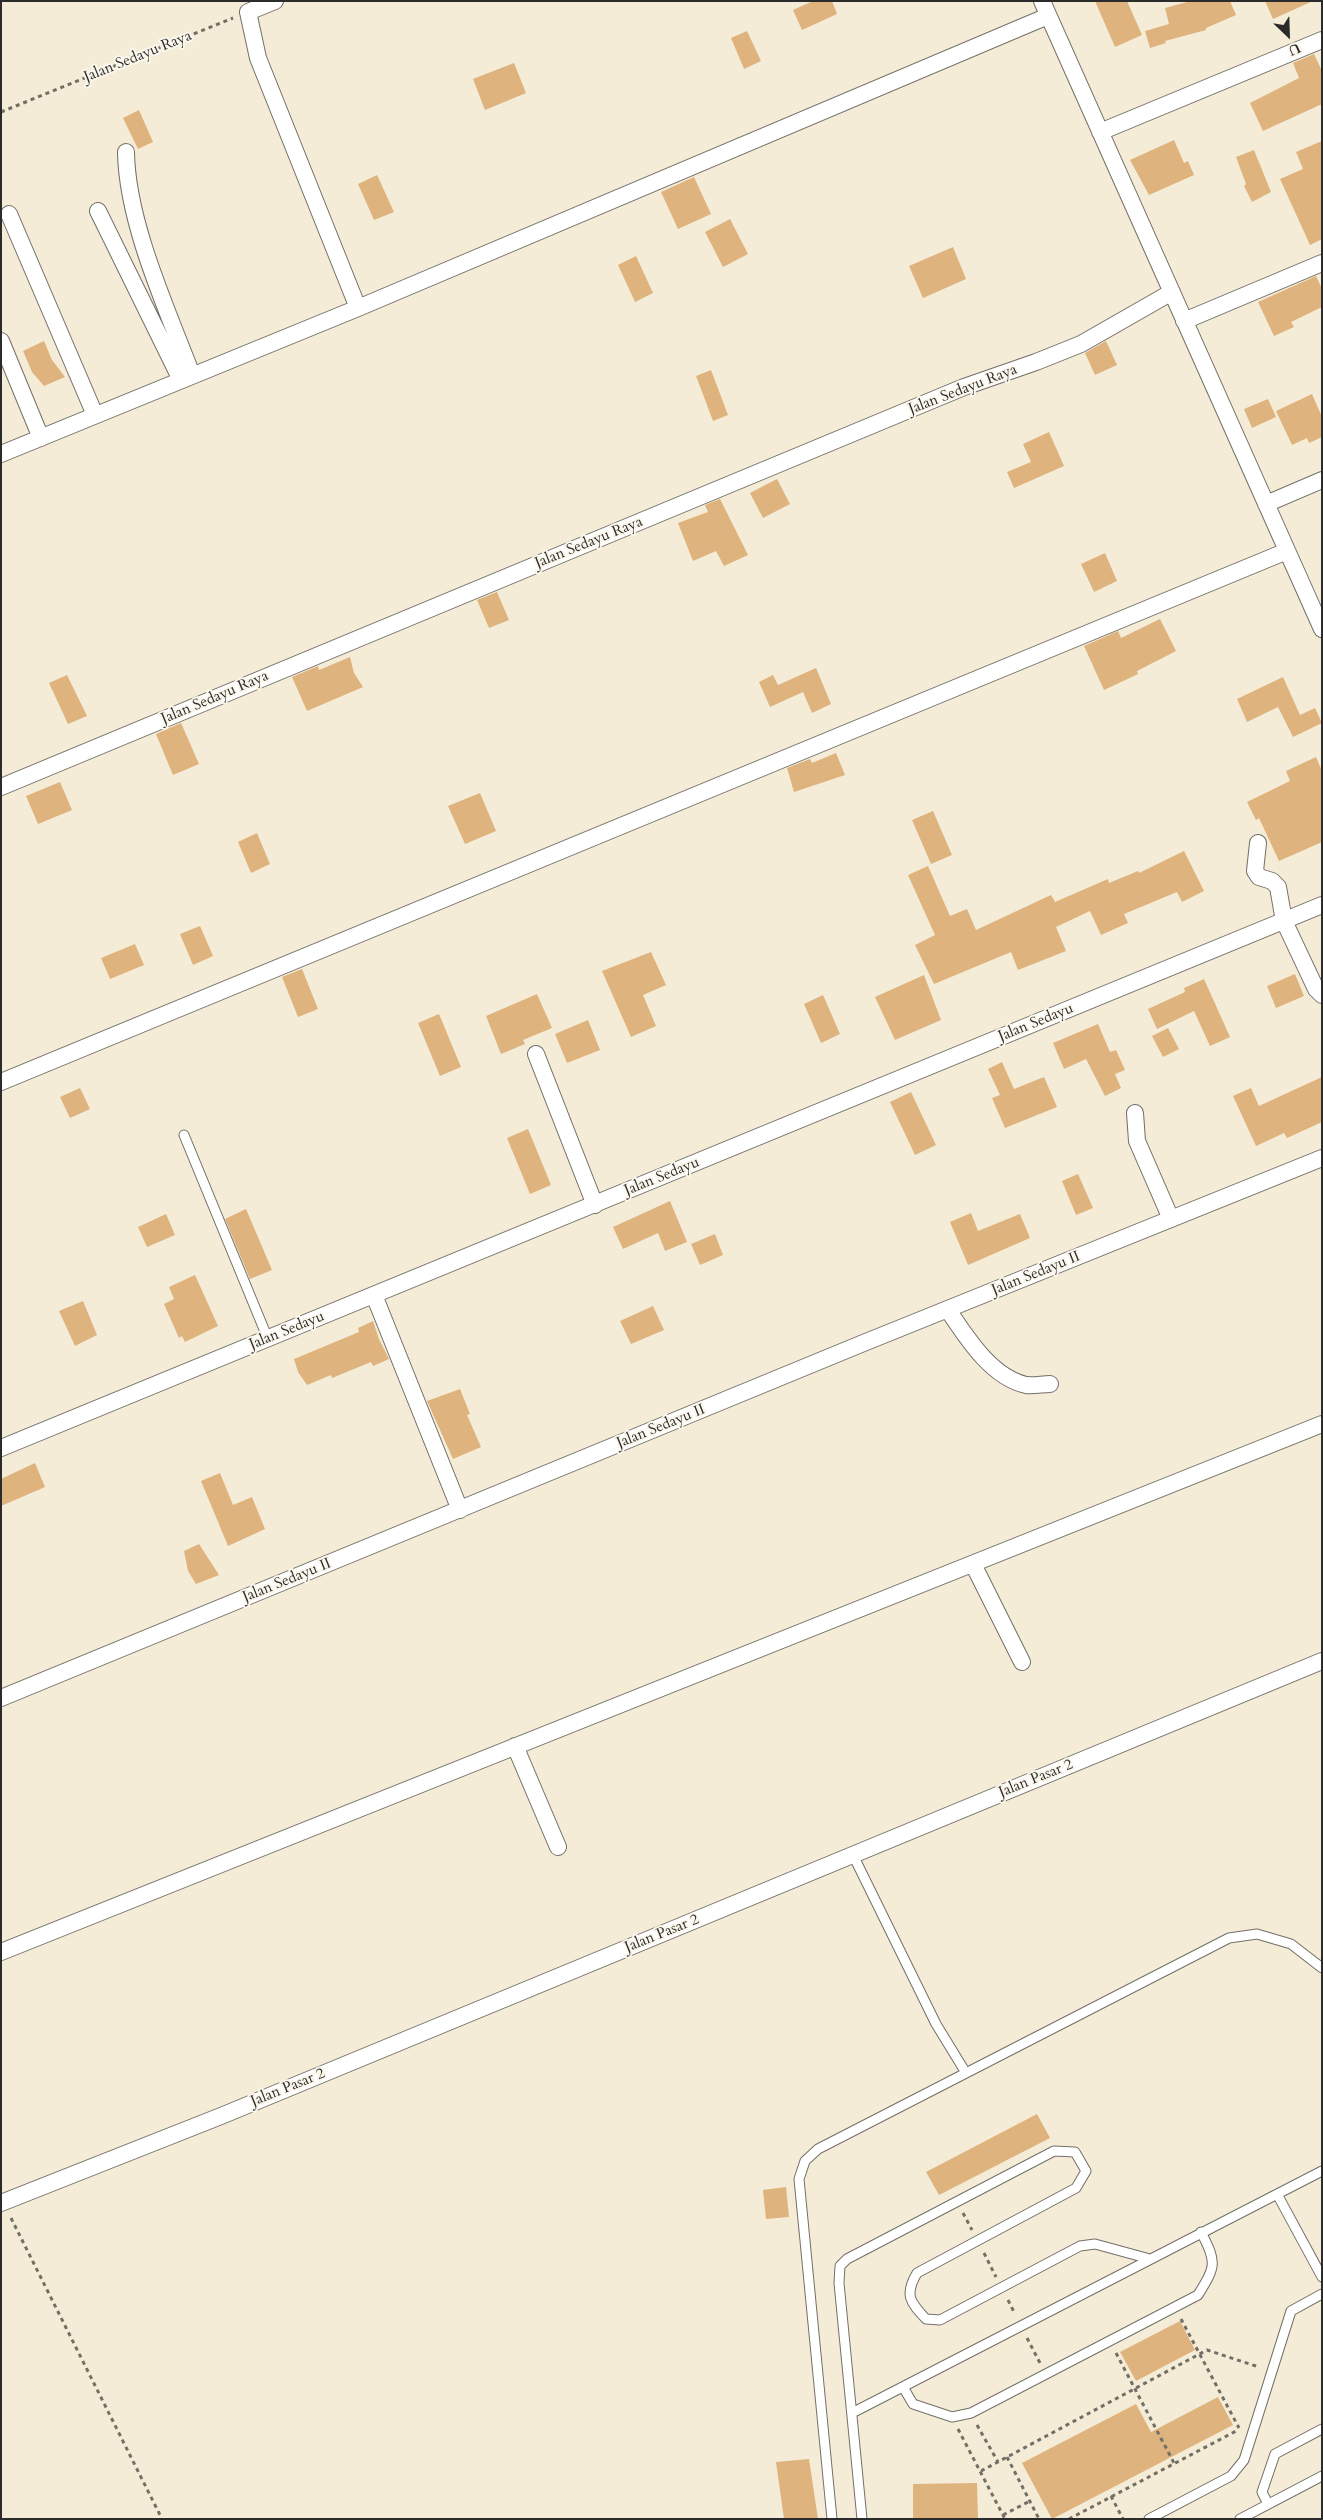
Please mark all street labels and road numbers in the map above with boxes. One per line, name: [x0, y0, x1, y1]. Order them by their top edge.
street label: Jalan Sedayu Raya: [81, 27, 195, 87]
street label: Jalan Sedayu Raya: [906, 361, 1020, 419]
street label: Jalan Sedayu Raya: [532, 513, 646, 573]
street label: Jalan Sedayu Raya: [159, 667, 271, 729]
street label: Jalan Sedayu: [996, 1000, 1076, 1046]
street label: Jalan Sedayu: [622, 1154, 702, 1200]
street label: Jalan Sedayu II: [989, 1248, 1083, 1300]
street label: Jalan Sedayu: [247, 1308, 327, 1354]
street label: Jalan Sedayu II: [614, 1401, 708, 1453]
street label: Jalan Sedayu II: [240, 1555, 334, 1607]
street label: Jalan Pasar 2: [996, 1756, 1076, 1802]
street label: Jalan Pasar 2: [622, 1911, 702, 1957]
street label: Jalan Pasar 2: [248, 2065, 328, 2111]

